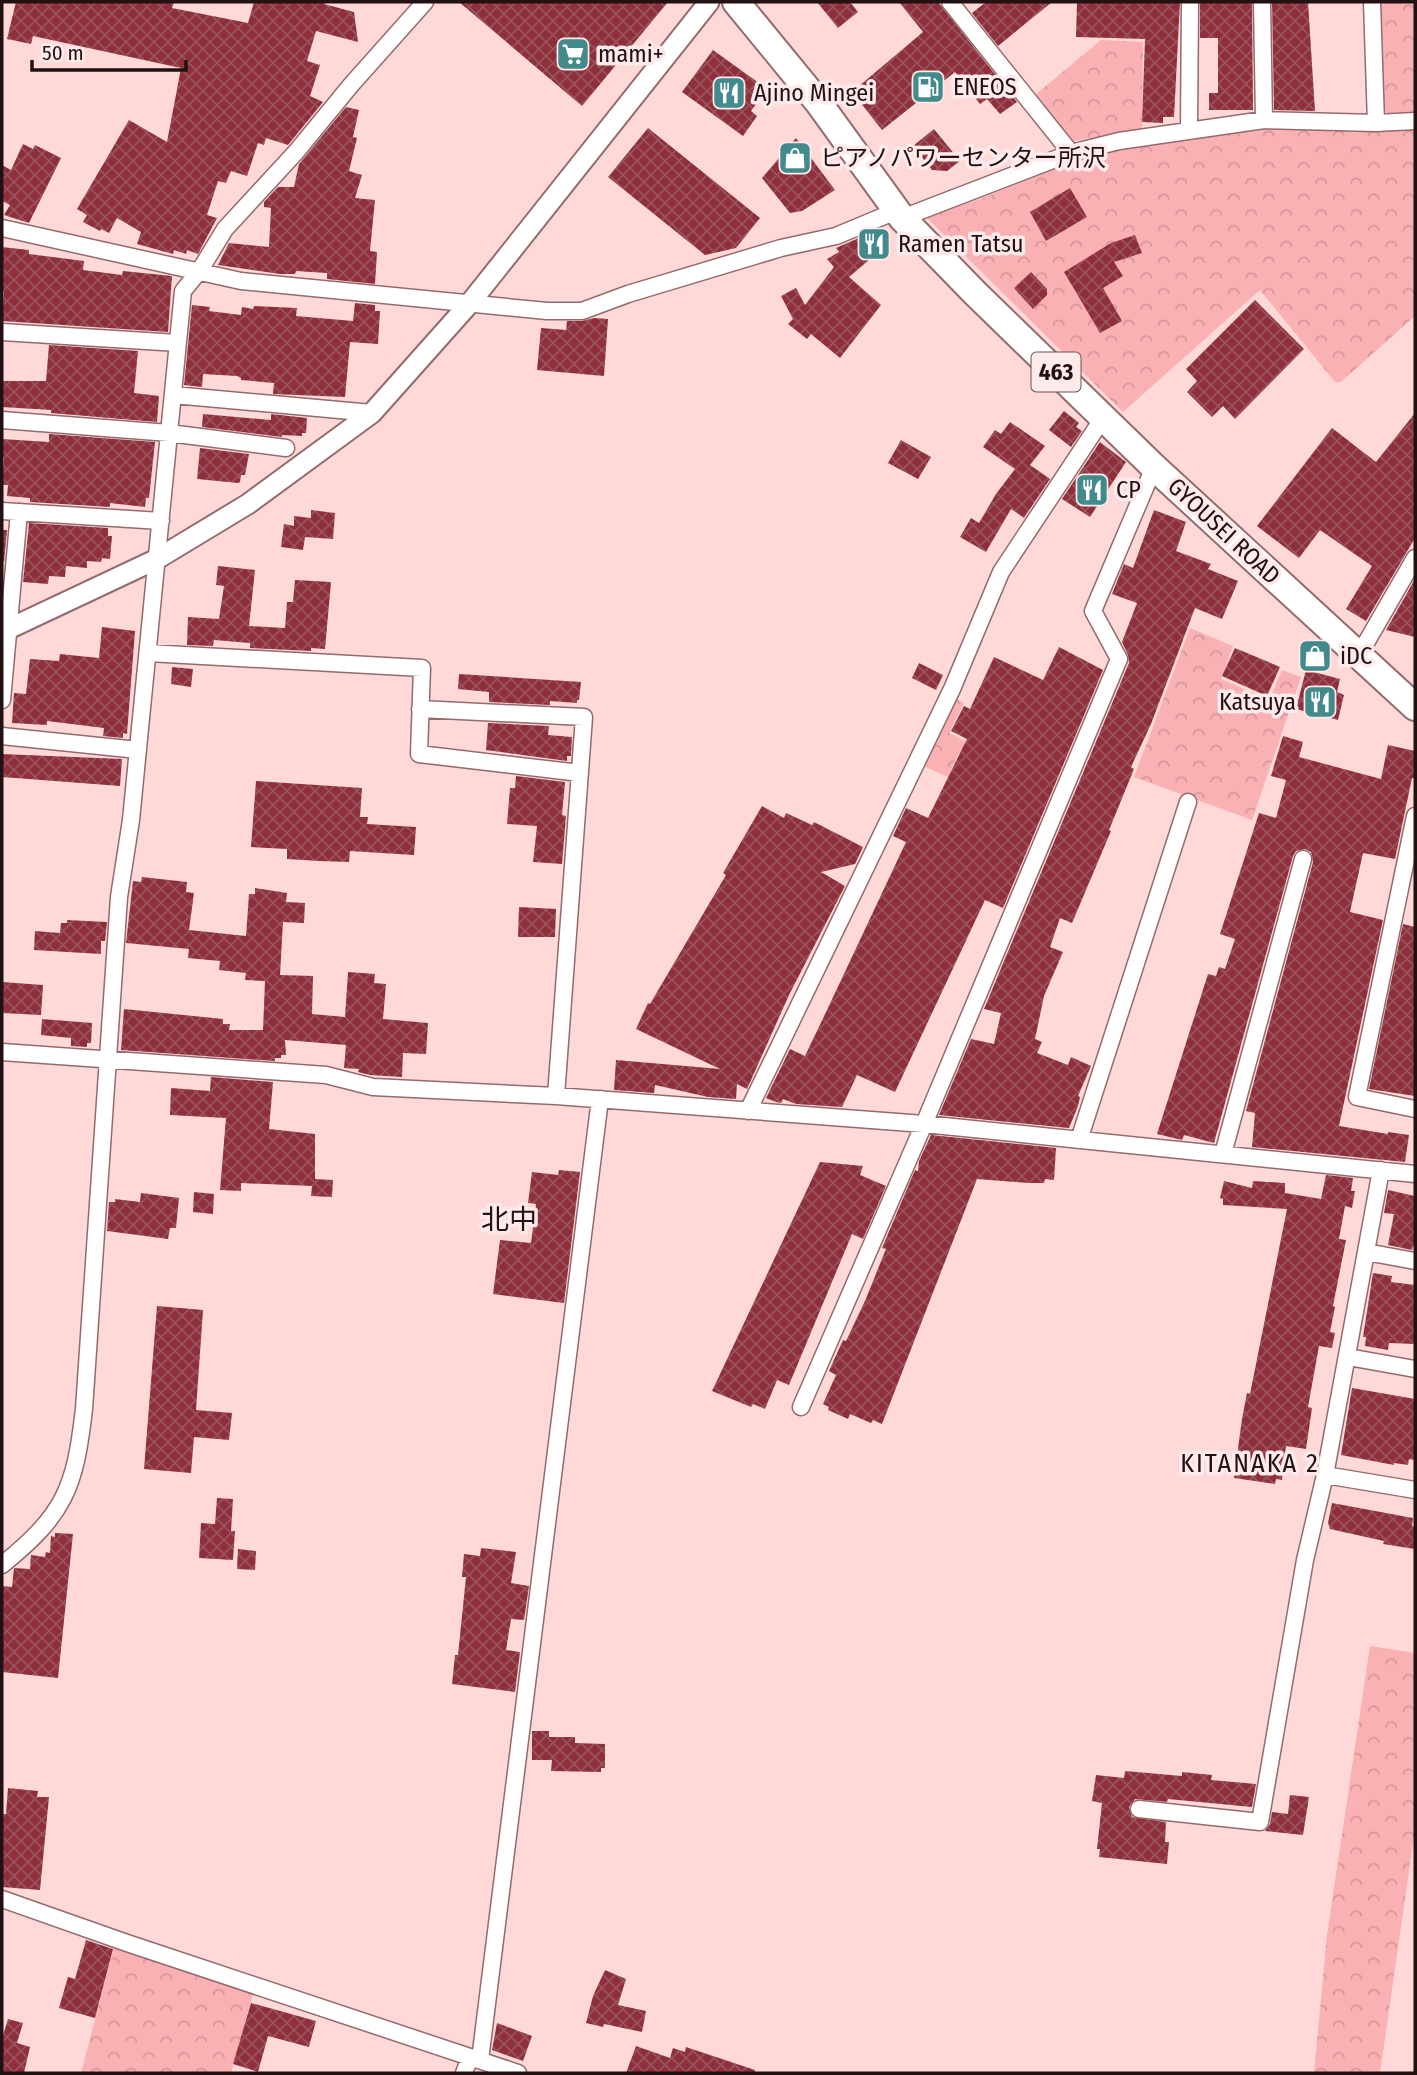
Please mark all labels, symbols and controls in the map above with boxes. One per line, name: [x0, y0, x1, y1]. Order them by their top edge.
scale bar: [32, 28, 186, 72]
supermarket icon: mami+: [554, 35, 592, 73]
text: 50 m: [42, 40, 84, 66]
place label: mami+: [598, 40, 664, 68]
fuel station icon: ENEOS: [909, 68, 947, 106]
place label: ENEOS: [953, 73, 1017, 101]
restaurant icon: Ajino Mingei: [710, 74, 748, 112]
place label: Ajino Mingei: [754, 79, 874, 107]
shop icon: ピアノパワーセンター所沢: [776, 139, 814, 177]
place label: ピアノパワーセンター所沢: [820, 144, 1106, 172]
restaurant icon: Ramen Tatsu: [855, 225, 893, 263]
place label: Ramen Tatsu: [898, 230, 1024, 258]
road number: 463: [1032, 352, 1080, 392]
restaurant icon: CP: [1073, 471, 1111, 509]
street label: GYOUSEI ROAD: [1162, 472, 1286, 590]
place label: CP: [1116, 476, 1141, 504]
shop icon: iDC: [1296, 637, 1334, 675]
place label: iDC: [1340, 642, 1372, 670]
restaurant icon: Katsuya: [1301, 683, 1339, 721]
place label: Katsuya: [1219, 688, 1296, 716]
district label: 北中: [481, 1203, 537, 1236]
district label: KITANAKA 2: [1180, 1448, 1320, 1479]

